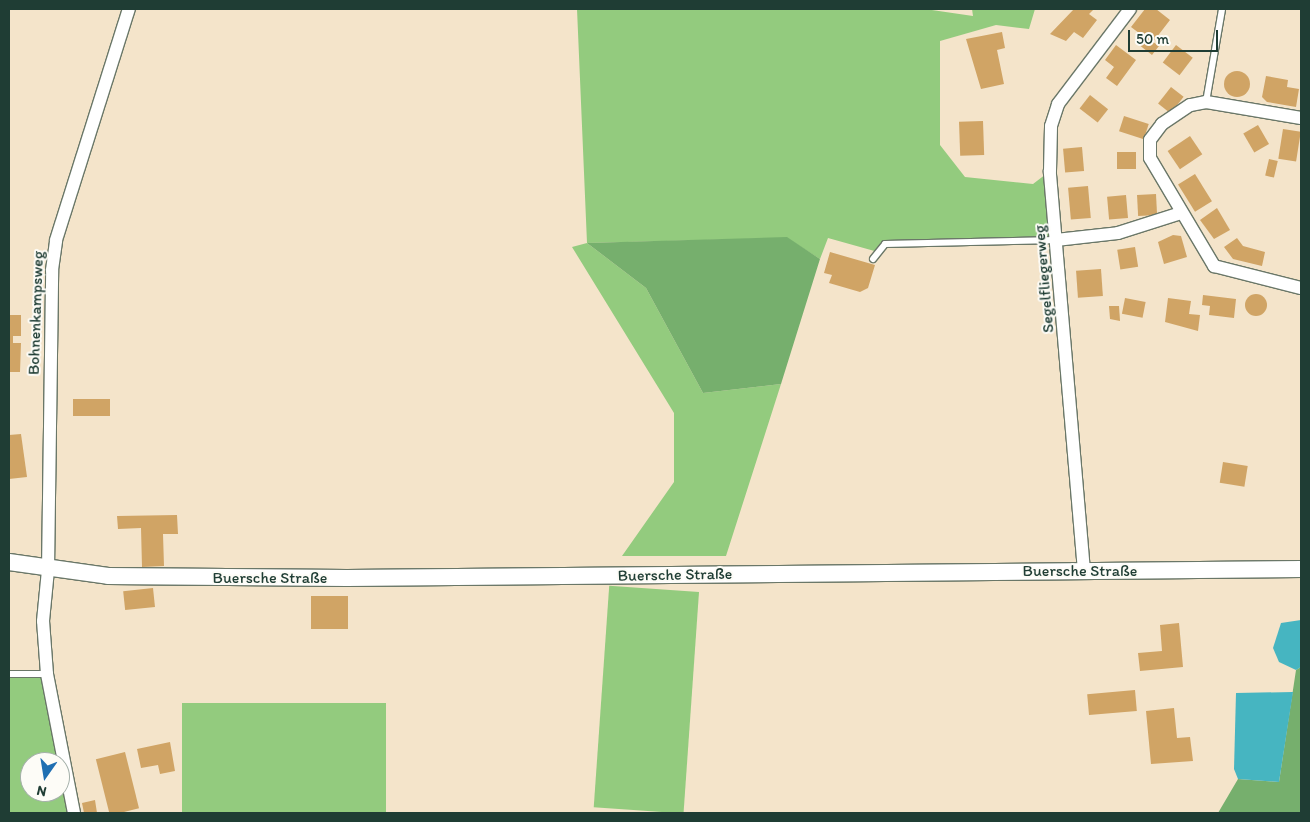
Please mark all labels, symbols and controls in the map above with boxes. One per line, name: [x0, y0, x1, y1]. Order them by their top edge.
scale bar: [1130, 20, 1220, 52]
text: 50 m: [1136, 30, 1169, 48]
street label: Segelfliegerweg: [1030, 224, 1058, 334]
street label: Bohnenkampsweg: [24, 251, 48, 375]
street label: Buersche Straße: [1023, 561, 1137, 581]
street label: Buersche Straße: [618, 564, 732, 586]
street label: Buersche Straße: [213, 568, 327, 588]
north arrow: [20, 752, 70, 802]
text: N: [35, 782, 48, 800]

